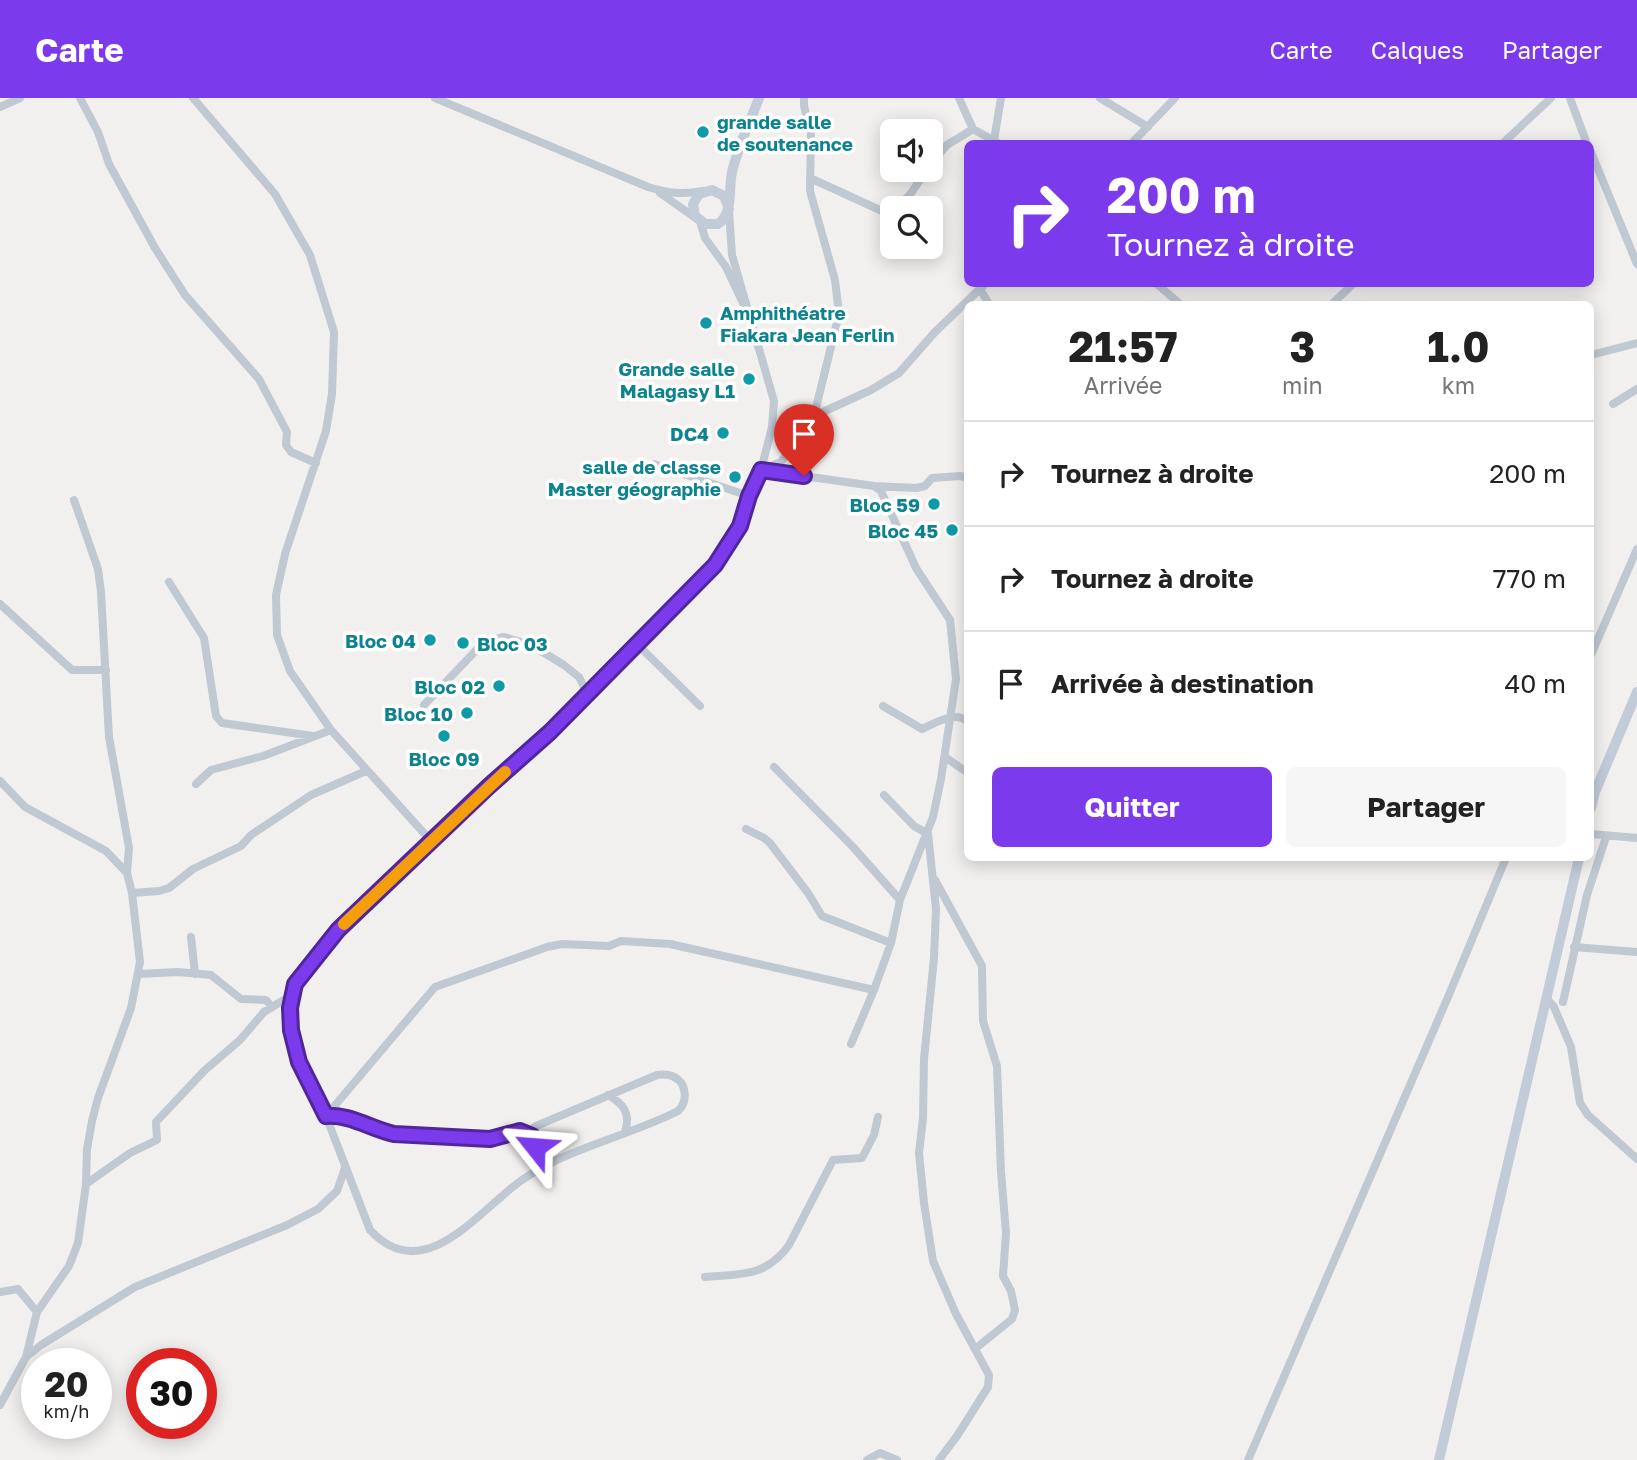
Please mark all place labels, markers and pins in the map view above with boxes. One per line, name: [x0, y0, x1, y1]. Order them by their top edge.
place label: grande salle de soutenance: [717, 110, 853, 155]
marker: grande salle de soutenance: [695, 124, 711, 140]
place label: Amphithéatre Fiakara Jean Ferlin: [720, 301, 894, 346]
marker: Amphithéatre Fiakara Jean Ferlin: [698, 315, 714, 331]
place label: Grande salle Malagasy L1: [618, 357, 735, 402]
marker: Grande salle Malagasy L1: [741, 371, 757, 387]
pin: [774, 404, 834, 476]
place label: DC4: [670, 422, 709, 445]
marker: DC4: [715, 425, 731, 441]
place label: salle de classe Master géographie: [548, 455, 721, 500]
marker: salle de classe Master géographie: [727, 469, 743, 485]
place label: Bloc 59: [850, 493, 920, 516]
marker: Bloc 59: [926, 496, 942, 512]
place label: Bloc 45: [868, 519, 938, 542]
marker: Bloc 45: [944, 522, 960, 538]
place label: Bloc 04: [345, 629, 416, 652]
marker: Bloc 04: [422, 632, 438, 648]
place label: Bloc 03: [477, 632, 548, 655]
marker: Bloc 03: [455, 635, 471, 651]
place label: Bloc 02: [414, 675, 485, 698]
marker: Bloc 02: [491, 678, 507, 694]
place label: Bloc 10: [384, 702, 453, 725]
marker: Bloc 10: [459, 705, 475, 721]
marker: Bloc 09: [436, 728, 452, 744]
place label: Bloc 09: [408, 747, 480, 770]

